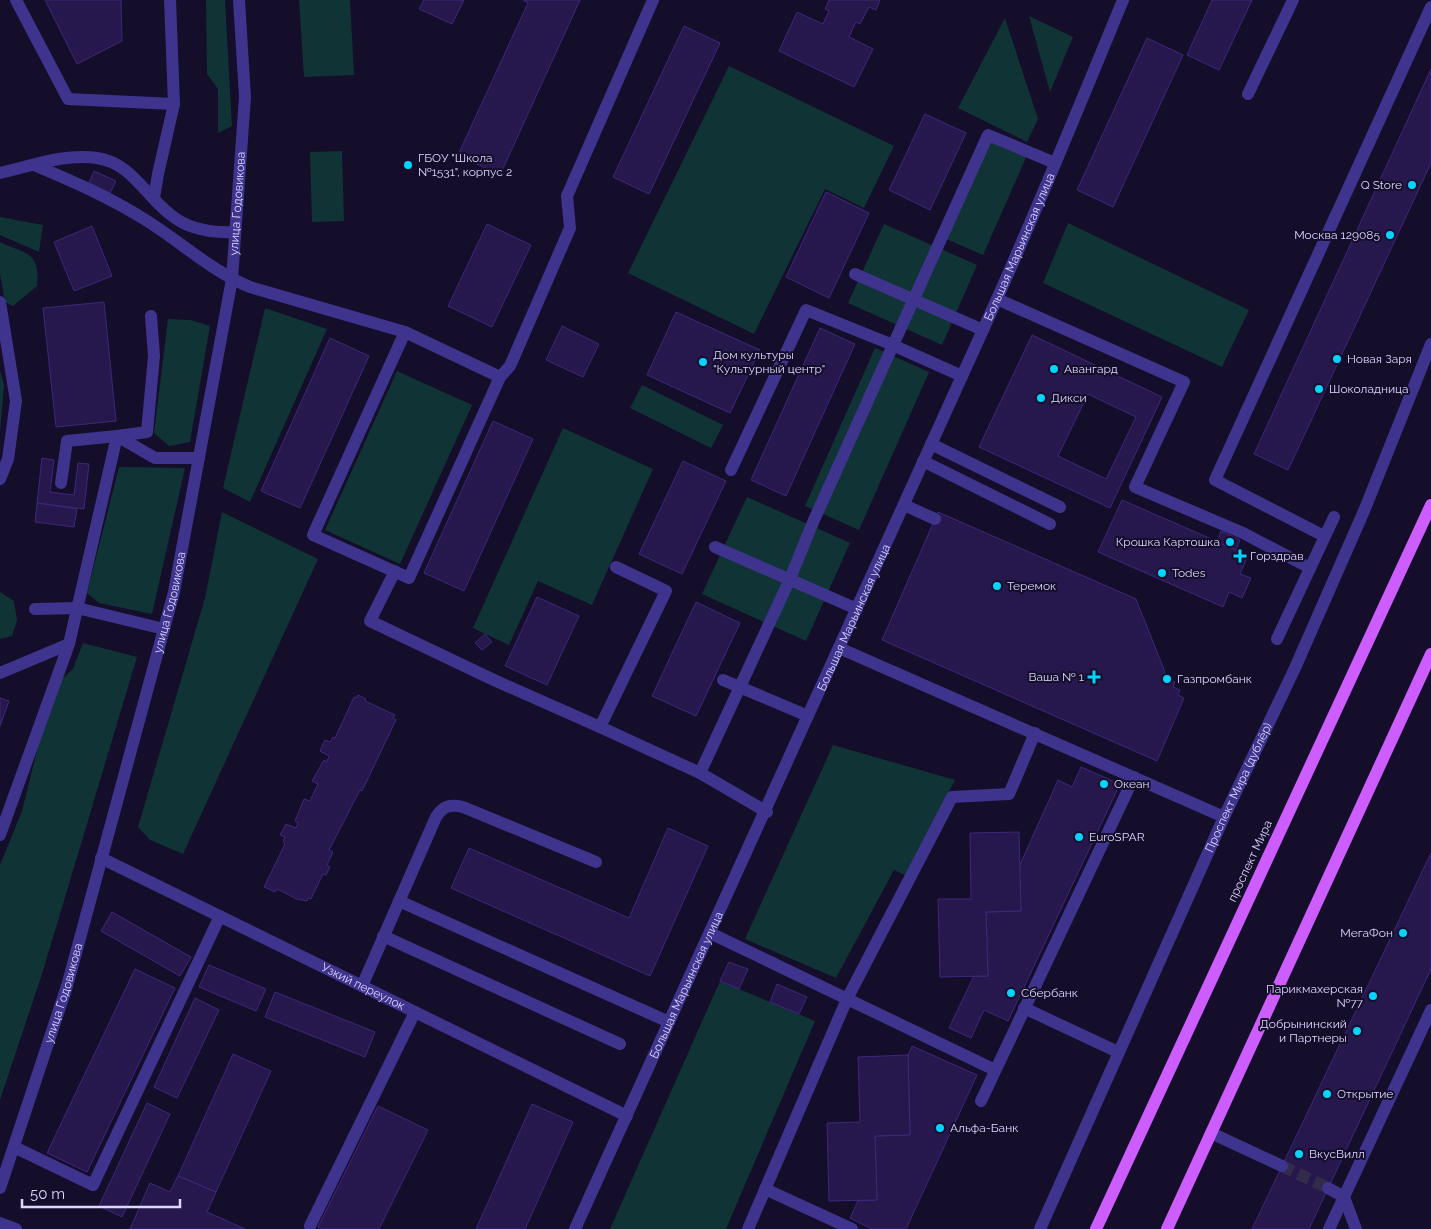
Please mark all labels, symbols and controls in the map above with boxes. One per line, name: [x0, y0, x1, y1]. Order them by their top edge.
street label: улица Годовикова: [227, 151, 248, 256]
place label: ГБОУ "Школа №1531", корпус 2: [418, 151, 512, 179]
marker: ГБОУ "Школа №1531", корпус 2: [402, 159, 414, 171]
street label: Большая Марьинская улица: [981, 171, 1058, 323]
place label: Q Store: [1361, 178, 1402, 192]
marker: Q Store: [1406, 179, 1418, 191]
place label: Москва 129085: [1294, 228, 1380, 242]
marker: Москва 129085: [1384, 229, 1396, 241]
place label: Дом культуры "Культурный центр": [713, 348, 825, 376]
place label: Новая Заря: [1347, 352, 1412, 366]
marker: Новая Заря: [1331, 353, 1343, 365]
marker: Дом культуры "Культурный центр": [697, 356, 709, 368]
place label: Авангард: [1064, 362, 1118, 376]
marker: Авангард: [1048, 363, 1060, 375]
place label: Шоколадница: [1329, 382, 1409, 396]
marker: Шоколадница: [1313, 383, 1325, 395]
place label: Дикси: [1051, 391, 1087, 405]
marker: Дикси: [1035, 392, 1047, 404]
place label: Крошка Картошка: [1116, 535, 1220, 549]
marker: Крошка Картошка: [1224, 536, 1236, 548]
street label: Большая Марьинская улица: [814, 542, 893, 693]
place label: Горздрав: [1250, 549, 1304, 563]
street label: улица Годовикова: [151, 550, 188, 655]
marker: Горздрав: [1234, 550, 1246, 562]
place label: Todes: [1172, 566, 1206, 580]
marker: Todes: [1156, 567, 1168, 579]
place label: Теремок: [1007, 579, 1056, 593]
marker: Теремок: [991, 580, 1003, 592]
place label: Ваша № 1: [1028, 670, 1084, 684]
marker: Ваша № 1: [1088, 671, 1100, 683]
place label: Газпромбанк: [1177, 672, 1252, 686]
marker: Газпромбанк: [1161, 673, 1173, 685]
street label: Проспект Мира (дублёр): [1202, 720, 1275, 855]
place label: Океан: [1114, 777, 1149, 791]
marker: Океан: [1098, 778, 1110, 790]
street label: проспект Мира: [1225, 818, 1275, 904]
place label: EuroSPAR: [1089, 830, 1145, 844]
marker: EuroSPAR: [1073, 831, 1085, 843]
street label: Большая Марьинская улица: [647, 910, 726, 1061]
place label: МегаФон: [1340, 926, 1393, 940]
marker: МегаФон: [1397, 927, 1409, 939]
street label: улица Годовикова: [42, 941, 85, 1045]
street label: Узкий переулок: [319, 960, 407, 1013]
place label: Парикмахерская №77: [1266, 982, 1364, 1010]
place label: Сбербанк: [1021, 986, 1078, 1000]
marker: Сбербанк: [1005, 987, 1017, 999]
marker: Парикмахерская №77: [1367, 990, 1379, 1002]
place label: Добрынинский и Партнеры: [1260, 1017, 1347, 1045]
marker: Добрынинский и Партнеры: [1351, 1025, 1363, 1037]
place label: Открытие: [1337, 1087, 1393, 1101]
marker: Открытие: [1321, 1088, 1333, 1100]
place label: Альфа-Банк: [950, 1121, 1018, 1135]
marker: Альфа-Банк: [934, 1122, 946, 1134]
place label: ВкусВилл: [1309, 1147, 1365, 1161]
marker: ВкусВилл: [1293, 1148, 1305, 1160]
scale bar: [22, 1176, 180, 1208]
text: 50 m: [30, 1185, 65, 1203]

